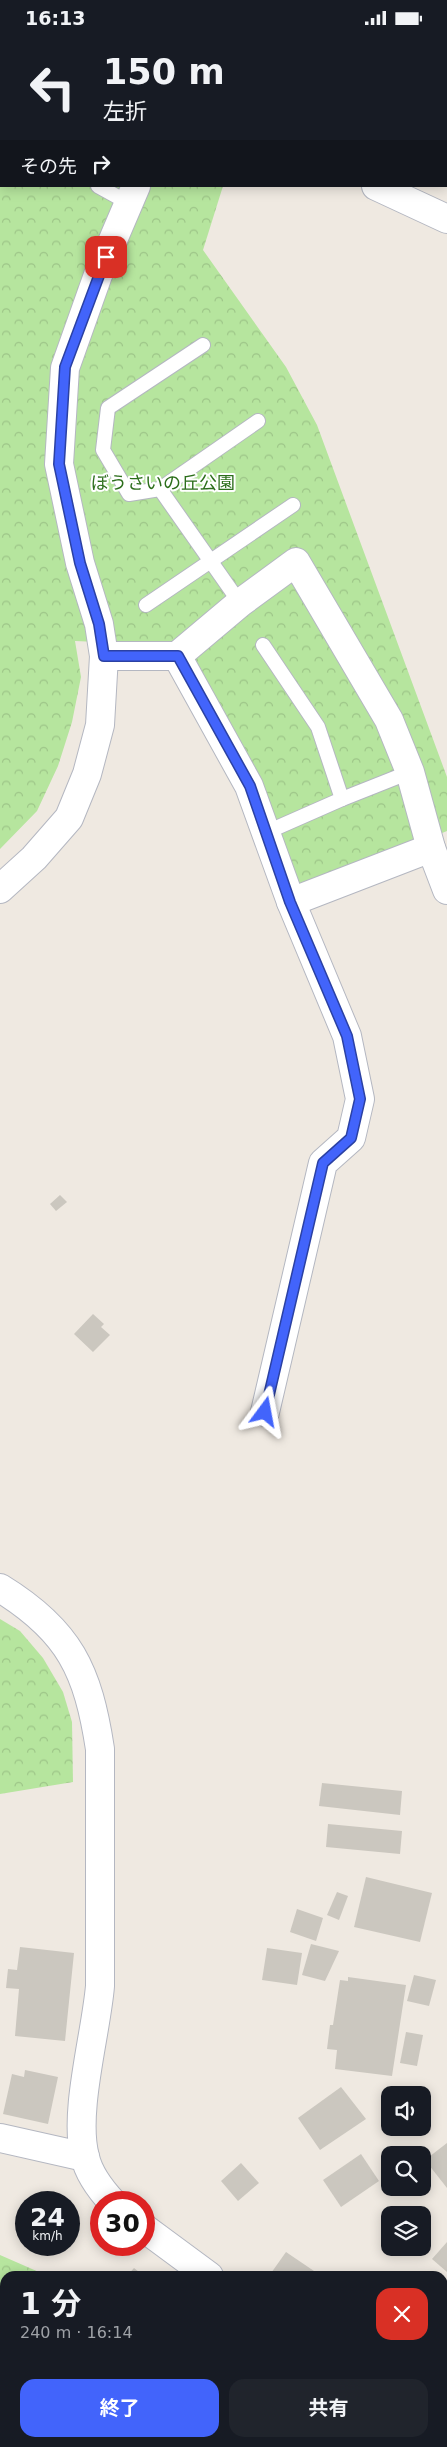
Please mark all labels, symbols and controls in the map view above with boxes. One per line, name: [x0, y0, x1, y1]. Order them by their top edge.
text: 16:13: [25, 7, 85, 29]
text: 150 m: [103, 52, 225, 92]
icon: left: [20, 55, 85, 120]
text: 左折: [103, 99, 147, 124]
icon: right: [87, 150, 115, 178]
text: その先: [20, 155, 77, 177]
pin: [85, 236, 127, 278]
icon: arrive: [92, 243, 120, 271]
park label: ぼうさいの丘公園: [91, 472, 235, 493]
position arrow: [238, 1385, 290, 1437]
map controls: [381, 2086, 431, 2256]
button: sound: [381, 2086, 431, 2136]
button: search: [381, 2146, 431, 2196]
speed limit sign: 30: [90, 2191, 155, 2256]
text: 24: [30, 2203, 65, 2232]
button: layers: [381, 2206, 431, 2256]
text: km/h: [32, 2229, 63, 2243]
text: 1 分: [20, 2286, 81, 2321]
button: close: [376, 2288, 428, 2340]
text: 240 m · 16:14: [20, 2323, 133, 2342]
button: 終了: [20, 2379, 219, 2437]
button: 共有: [229, 2379, 428, 2437]

